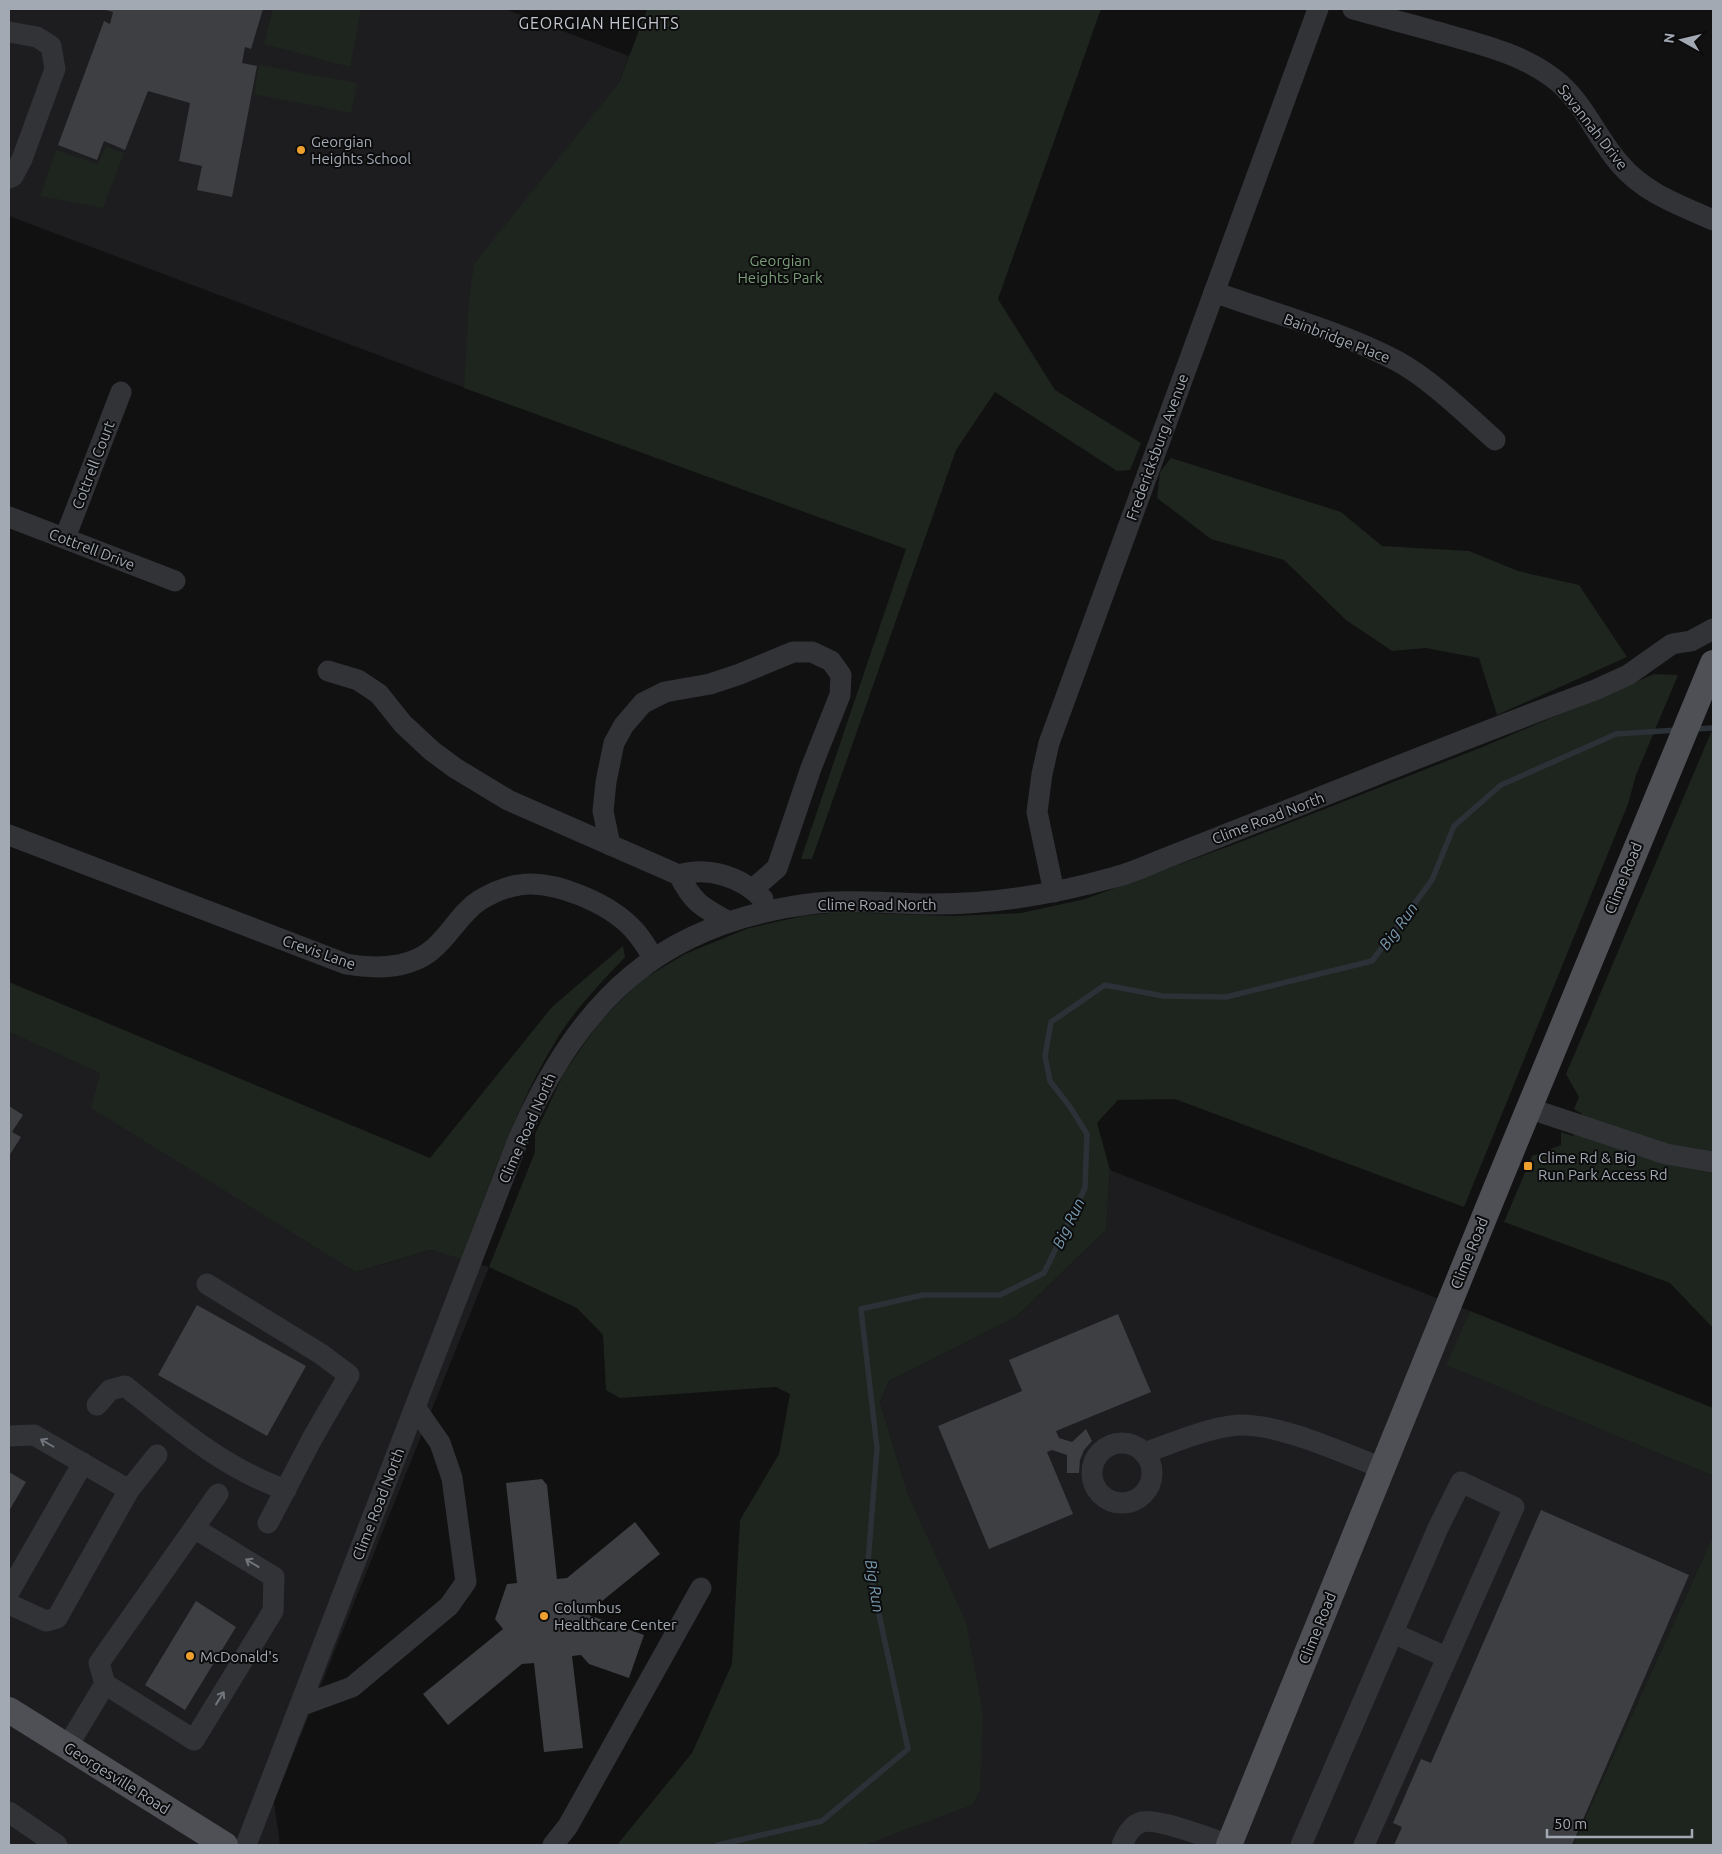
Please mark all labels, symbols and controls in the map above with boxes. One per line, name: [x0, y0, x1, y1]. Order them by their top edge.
district label: GEORGIAN HEIGHTS: [518, 14, 680, 32]
north arrow: [1657, 15, 1707, 65]
text: N: [1660, 32, 1678, 44]
street label: Savannah Drive: [1555, 81, 1631, 173]
place label: Georgian Heights School: [311, 133, 411, 167]
marker: Georgian Heights School: [295, 144, 307, 156]
park label: Georgian Heights Park: [737, 252, 823, 286]
street label: Bainbridge Place: [1281, 310, 1393, 366]
street label: Fredericksburg Avenue: [1123, 371, 1191, 523]
street label: Cottrell Court: [68, 418, 118, 512]
street label: Cottrell Drive: [47, 525, 137, 573]
street label: Clime Road North: [1209, 789, 1327, 847]
street label: Clime Road: [1601, 840, 1645, 916]
street label: Clime Road North: [817, 896, 937, 913]
water label: Big Run: [1375, 899, 1421, 953]
street label: Crevis Lane: [280, 932, 358, 972]
street label: Clime Road North: [495, 1070, 559, 1186]
place label: Clime Rd & Big Run Park Access Rd: [1538, 1149, 1668, 1183]
marker: Clime Rd & Big Run Park Access Rd: [1522, 1160, 1534, 1172]
water label: Big Run: [1048, 1195, 1088, 1251]
street label: Clime Road: [1447, 1215, 1491, 1291]
one-way arrow: [40, 1438, 55, 1448]
street label: Clime Road North: [349, 1445, 407, 1563]
one-way arrow: [246, 1558, 260, 1568]
water label: Big Run: [862, 1558, 888, 1614]
street label: Clime Road: [1295, 1590, 1339, 1666]
place label: Columbus Healthcare Center: [554, 1599, 677, 1633]
marker: Columbus Healthcare Center: [538, 1610, 550, 1622]
place label: McDonald's: [200, 1648, 278, 1665]
marker: McDonald's: [184, 1650, 196, 1662]
one-way arrow: [215, 1692, 225, 1706]
street label: Georgesville Road: [61, 1739, 173, 1817]
scale bar: [1547, 1806, 1692, 1838]
text: 50 m: [1554, 1815, 1587, 1832]

